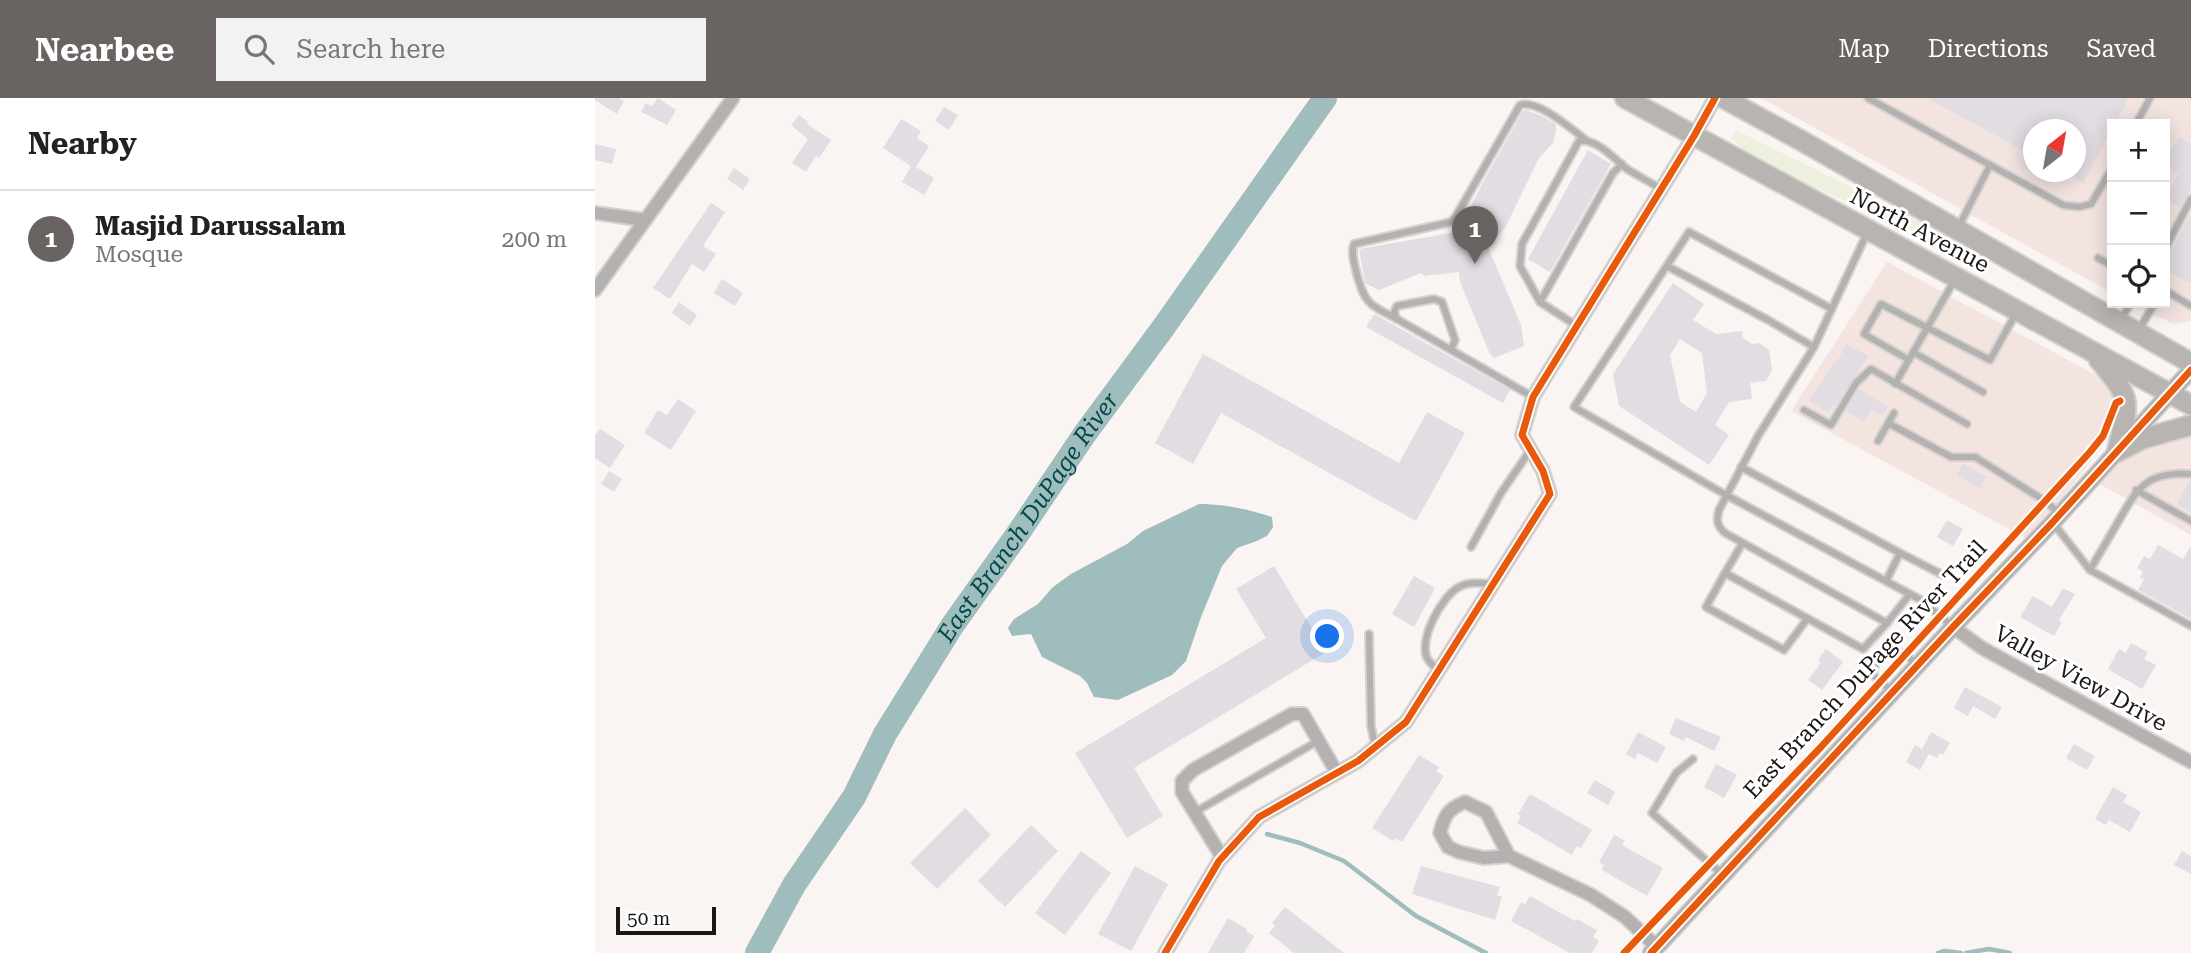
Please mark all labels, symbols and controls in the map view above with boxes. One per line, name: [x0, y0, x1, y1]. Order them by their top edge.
search box: [216, 18, 706, 81]
text: Nearbee: [35, 30, 174, 69]
icon: search: [240, 30, 278, 68]
text: Search here: [296, 34, 445, 64]
text: Map: [1838, 35, 1890, 63]
text: Directions: [1928, 35, 2048, 63]
text: Saved: [2086, 35, 2156, 63]
north arrow: [2023, 119, 2086, 182]
map controls: [2107, 119, 2170, 308]
button: +: [2107, 119, 2170, 182]
text: Nearby: [28, 126, 137, 161]
street label: North Avenue: [1846, 182, 1994, 278]
button: −: [2107, 182, 2170, 245]
pin: 1: [1452, 206, 1498, 264]
text: Masjid Darussalam: [95, 211, 346, 241]
text: 1: [45, 226, 57, 253]
text: 200 m: [502, 226, 567, 253]
text: Mosque: [95, 241, 183, 268]
button: locate: [2107, 245, 2170, 308]
water label: East Branch DuPage River: [931, 387, 1125, 648]
street label: East Branch DuPage River Trail: [1738, 535, 1992, 804]
your location: [1310, 619, 1344, 653]
street label: Valley View Drive: [1989, 620, 2172, 737]
scale bar: [616, 904, 716, 936]
text: 50 m: [627, 907, 670, 930]

